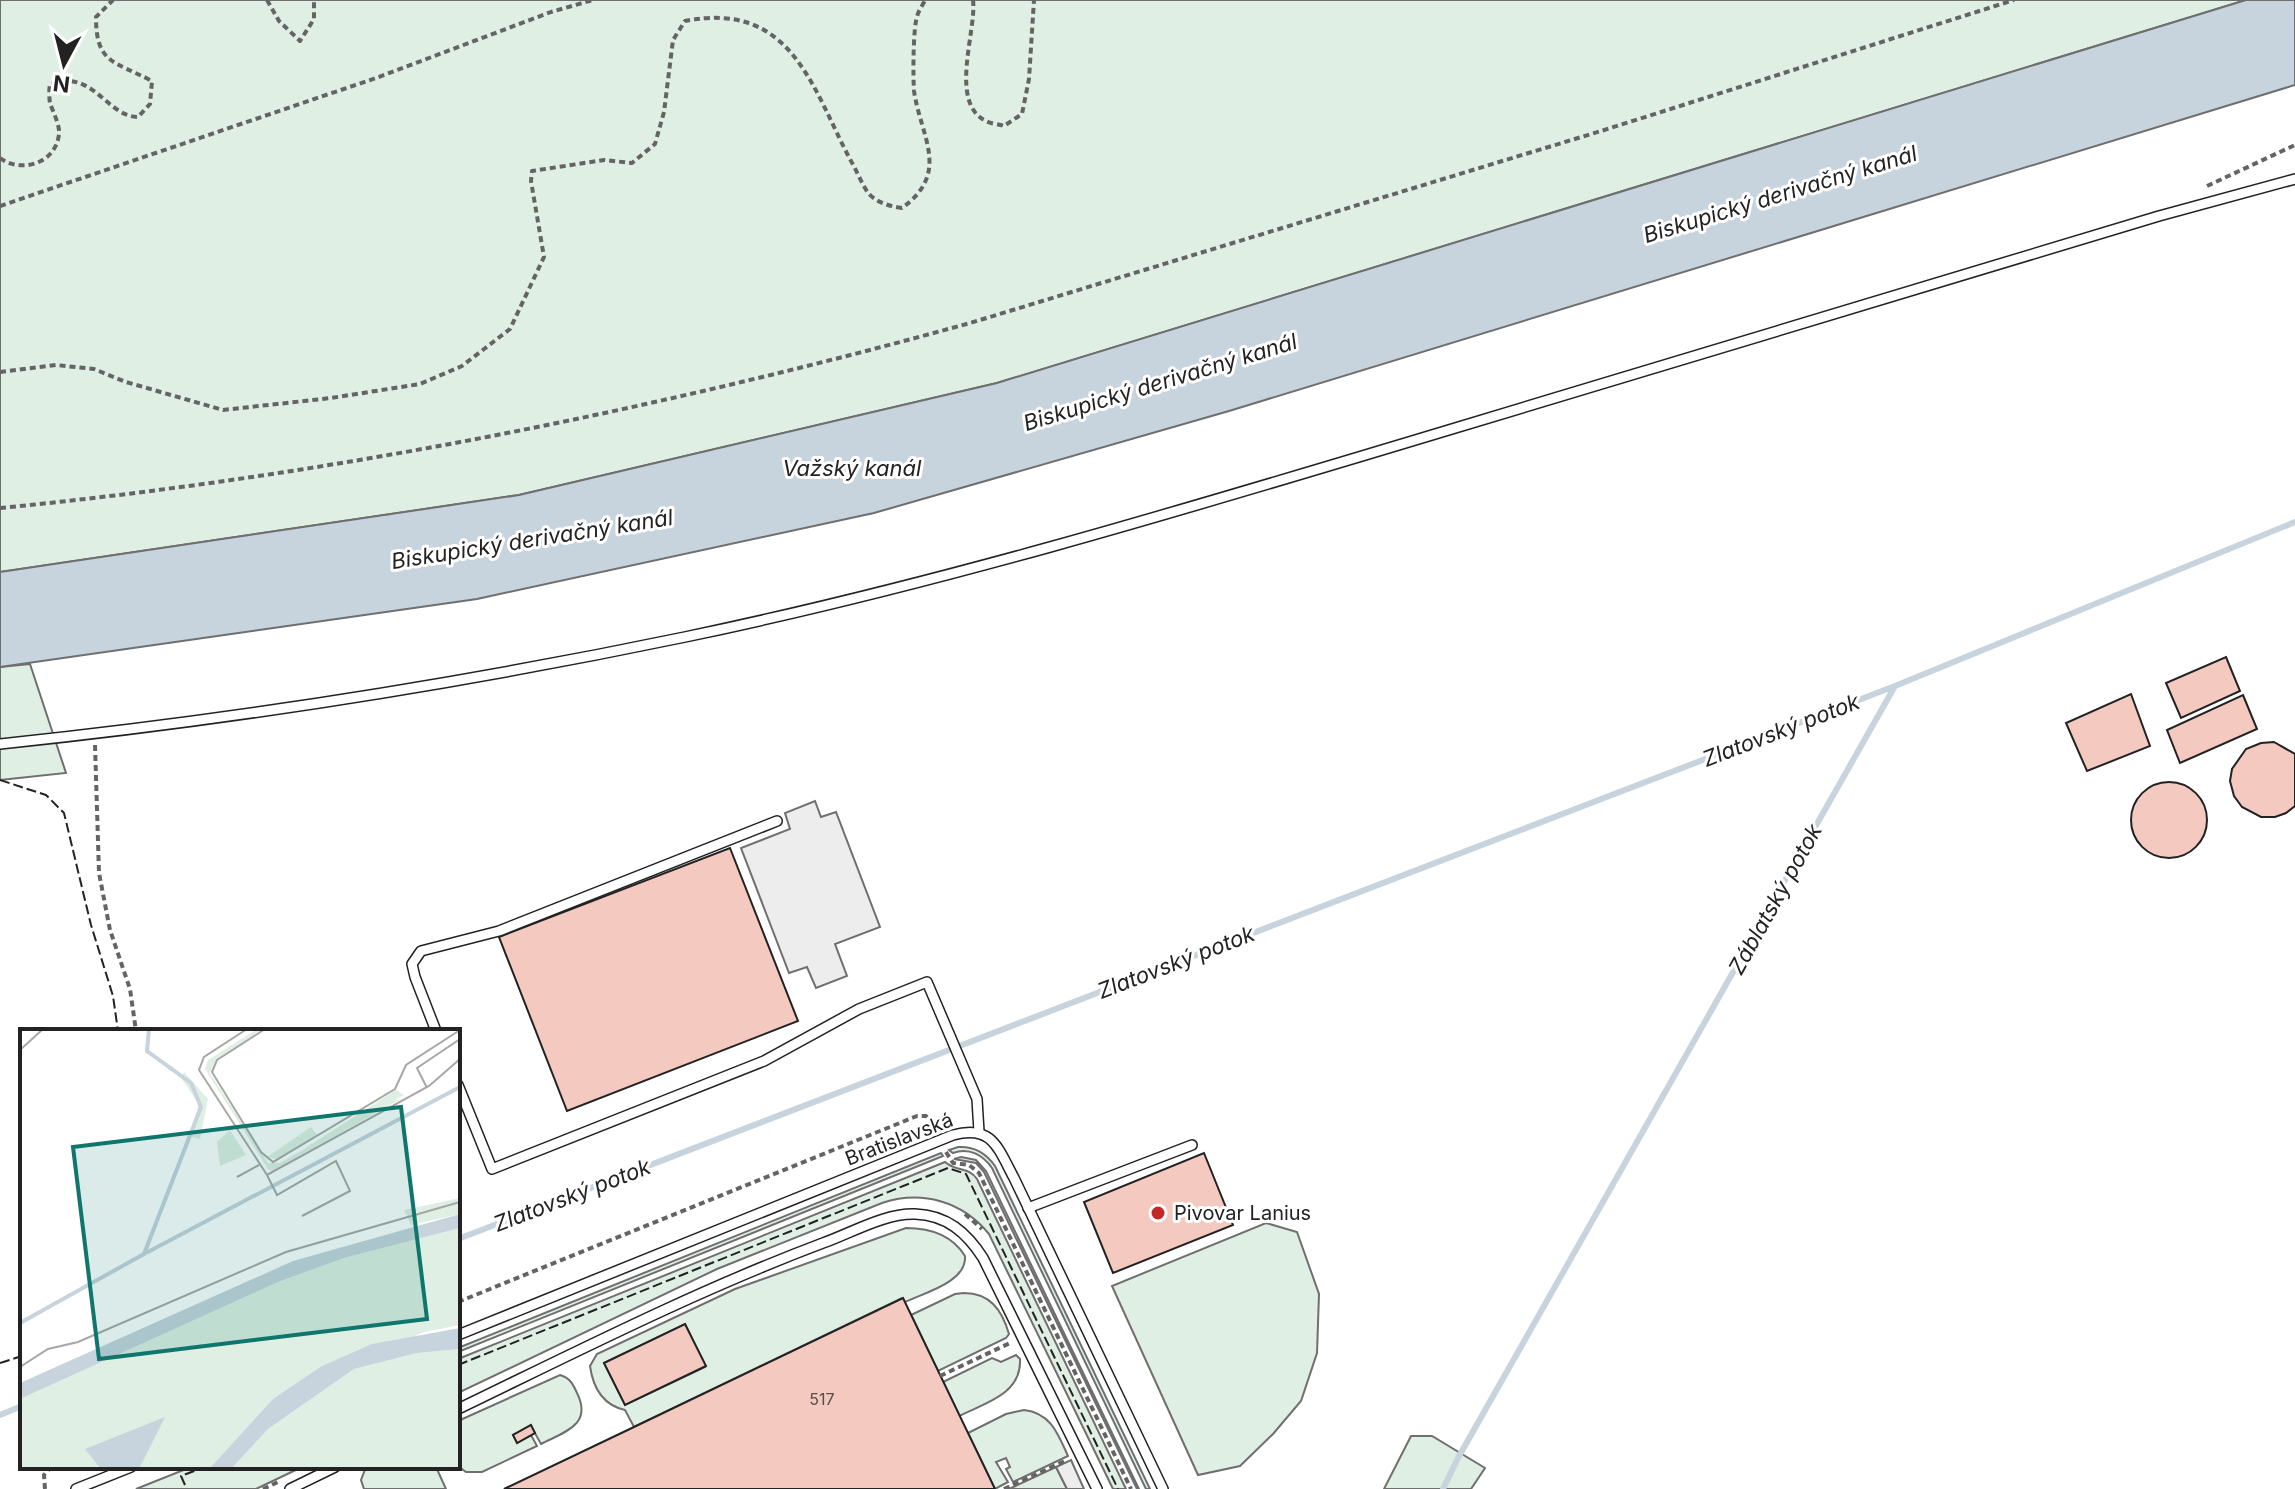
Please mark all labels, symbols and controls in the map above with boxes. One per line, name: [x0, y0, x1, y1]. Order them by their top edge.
north arrow: [24, 24, 104, 104]
text: N: [52, 70, 71, 98]
water label: Biskupický derivačný kanál: [1640, 140, 1921, 248]
water label: Biskupický derivačný kanál: [1020, 328, 1301, 436]
water label: Važský kanál: [783, 455, 922, 481]
water label: Biskupický derivačný kanál: [389, 504, 675, 574]
water label: Zlatovský potok: [1699, 688, 1864, 772]
water label: Záblatský potok: [1723, 818, 1828, 979]
water label: Zlatovský potok: [1094, 920, 1259, 1004]
inset map: [20, 1029, 460, 1469]
street label: Bratislavská: [842, 1107, 956, 1171]
water label: Zlatovský potok: [490, 1153, 655, 1237]
place label: Pivovar Lanius: [1174, 1201, 1311, 1225]
marker: Pivovar Lanius: [1149, 1204, 1167, 1222]
house number: 517: [809, 1389, 835, 1409]

